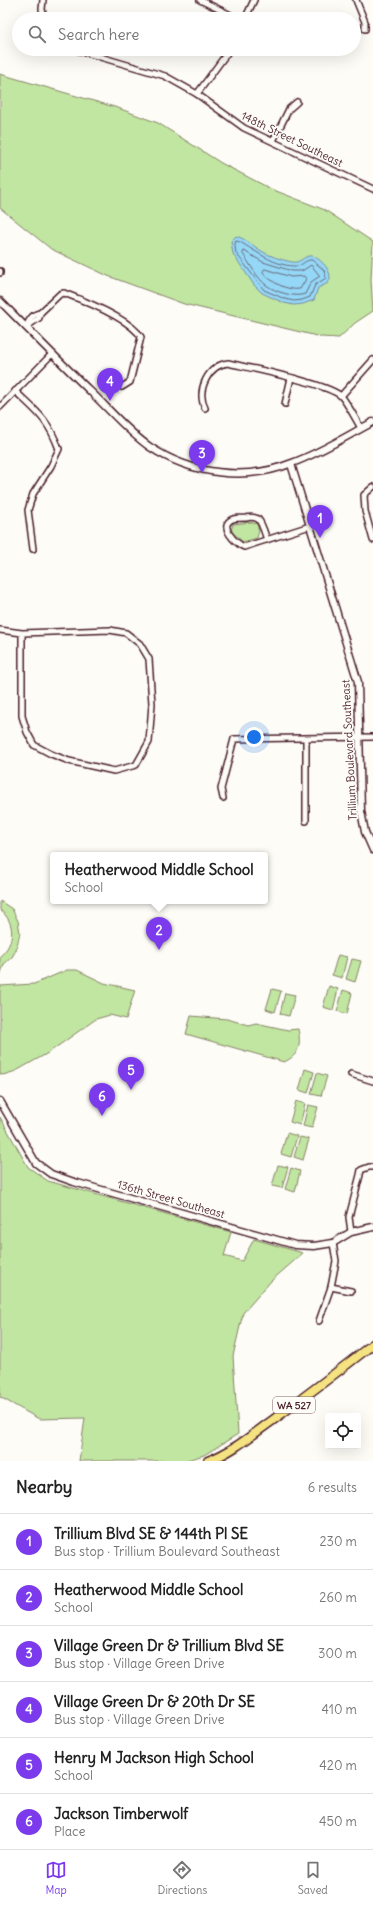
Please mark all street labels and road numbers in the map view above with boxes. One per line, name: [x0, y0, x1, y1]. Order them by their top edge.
street label: 148th Street Southeast: [239, 108, 345, 170]
street label: Trillium Boulevard Southeast: [338, 679, 360, 821]
street label: 136th Street Southeast: [116, 1177, 227, 1221]
road number: WA 527: [273, 1397, 315, 1413]

